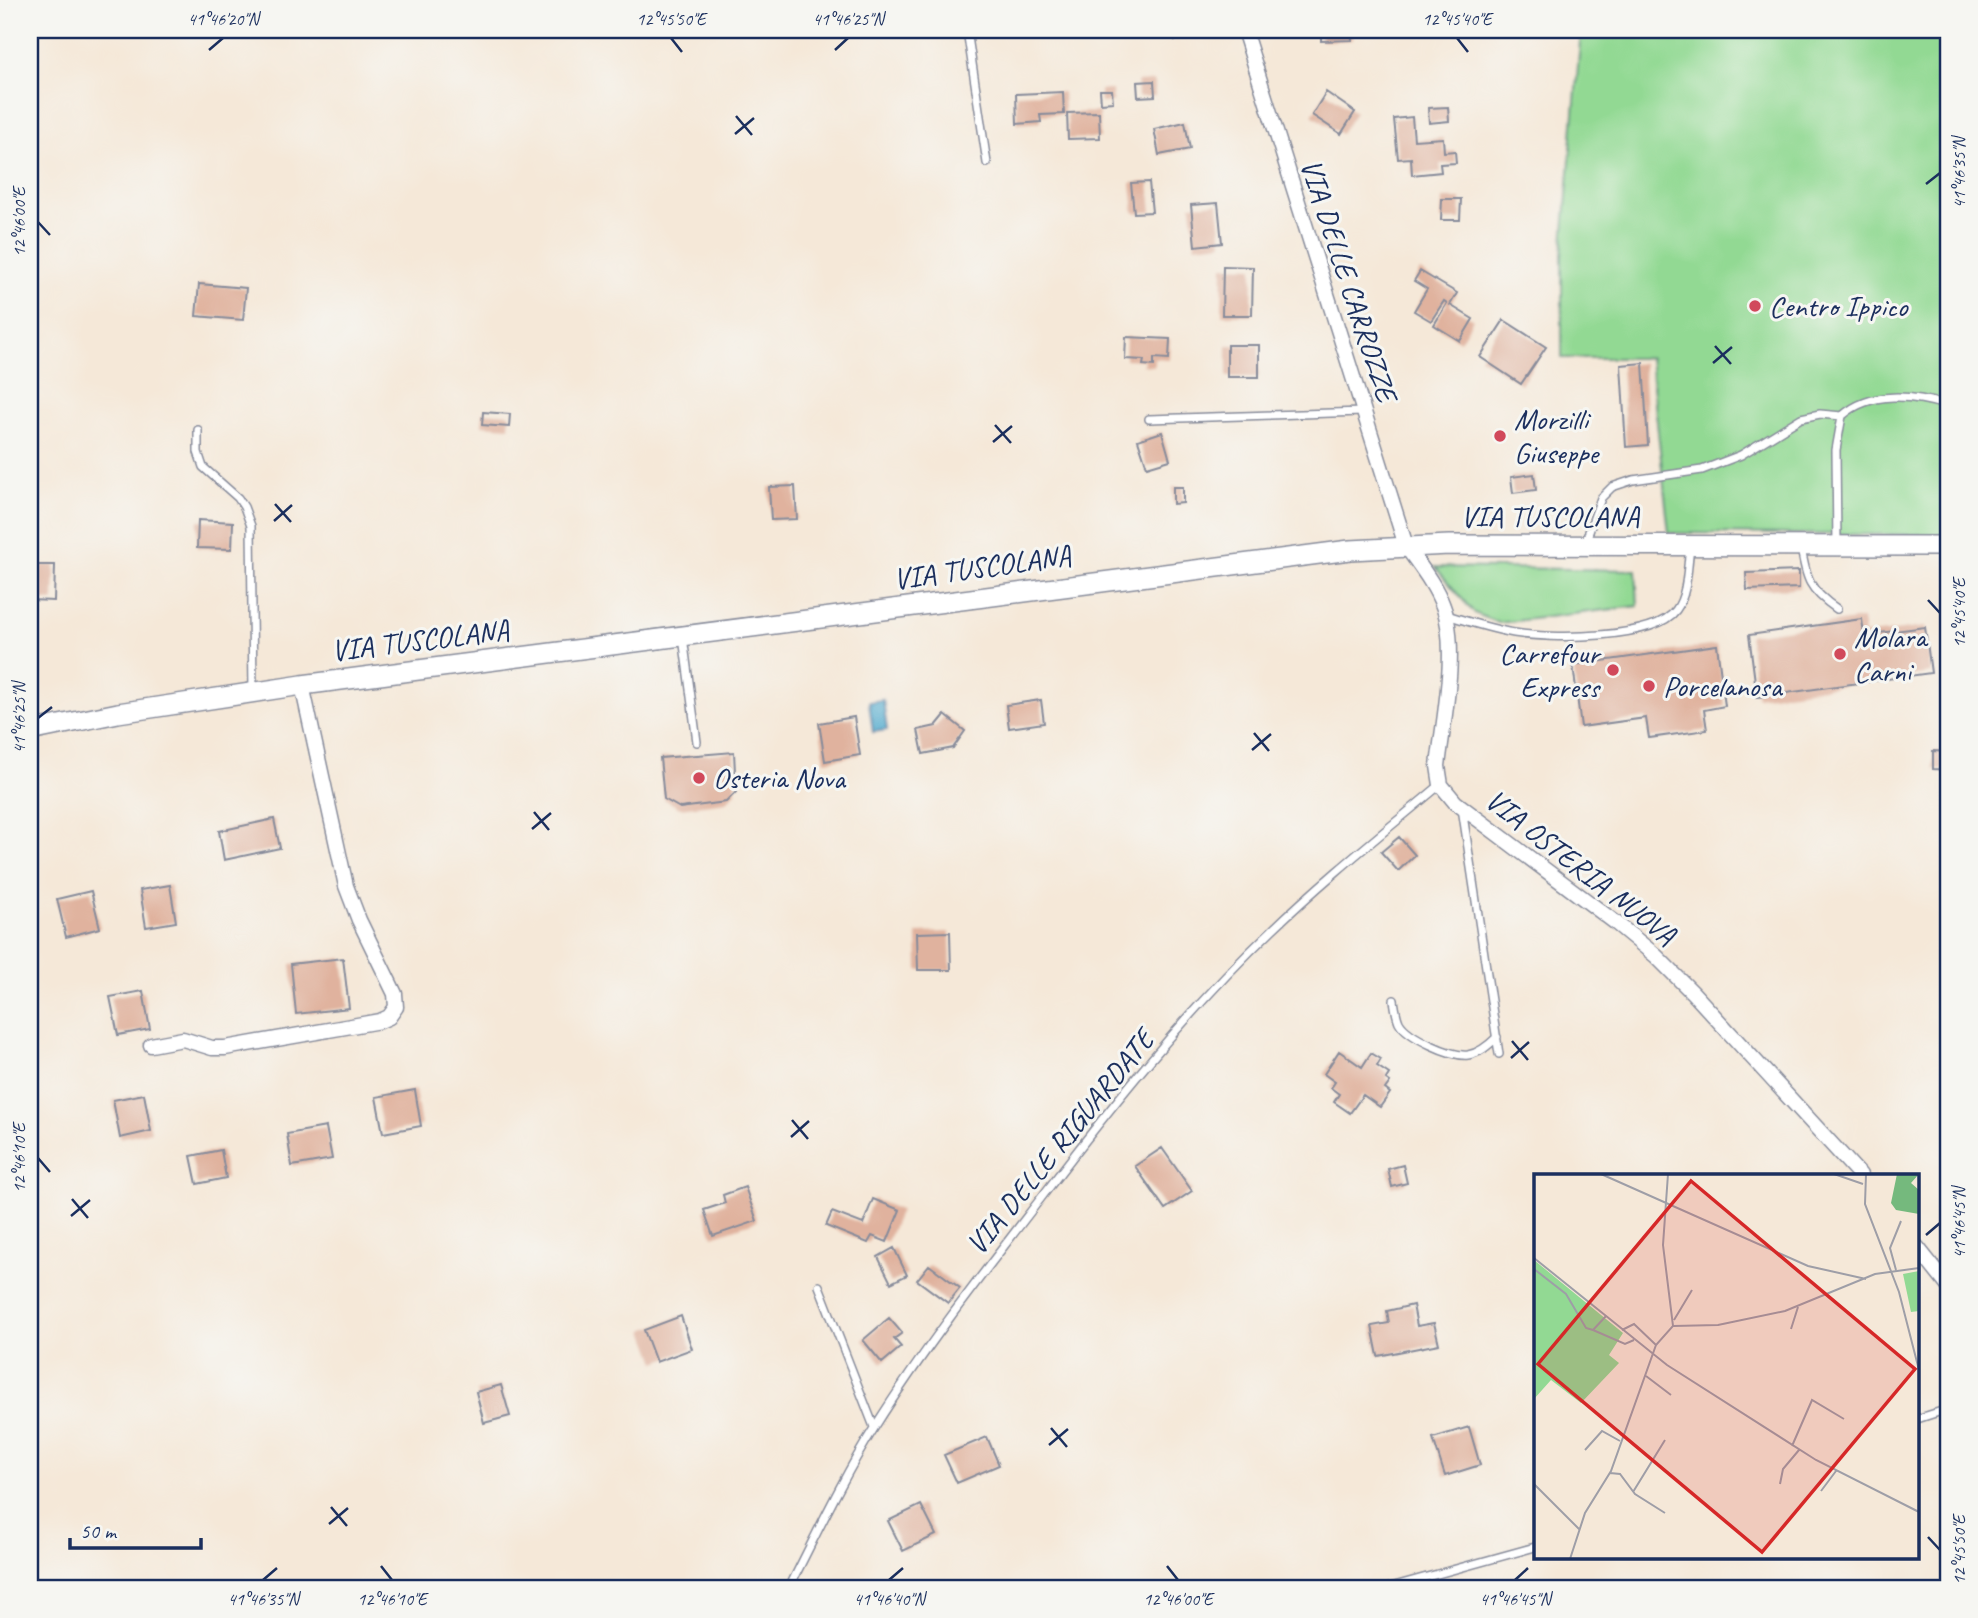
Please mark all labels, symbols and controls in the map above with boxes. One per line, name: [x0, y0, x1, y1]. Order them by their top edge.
text: 41°46'20"N: [188, 8, 262, 30]
text: 12°45'50"E: [636, 8, 708, 30]
text: 41°46'25"N: [813, 8, 887, 30]
text: 12°45'40"E: [1422, 8, 1494, 30]
text: 41°46'35"N: [1948, 134, 1970, 208]
street label: VIA DELLE CARROZZE: [1292, 154, 1407, 410]
text: 12°46'00"E: [8, 185, 30, 257]
place label: Centro Ippico: [1769, 287, 1909, 325]
marker: Centro Ippico: [1747, 298, 1763, 314]
place label: Morzilli Giuseppe: [1514, 400, 1600, 472]
marker: Morzilli Giuseppe: [1492, 428, 1508, 444]
street label: VIA TUSCOLANA: [1461, 497, 1640, 535]
street label: VIA TUSCOLANA: [891, 536, 1074, 598]
text: 12°45'40"E: [1948, 576, 1970, 648]
street label: VIA TUSCOLANA: [329, 610, 512, 670]
place label: Molara Carni: [1854, 618, 1929, 690]
place label: Carrefour Express: [1499, 634, 1602, 706]
marker: Molara Carni: [1832, 646, 1848, 662]
marker: Carrefour Express: [1605, 662, 1621, 678]
place label: Porcelanosa: [1663, 667, 1783, 705]
marker: Porcelanosa: [1641, 678, 1657, 694]
text: 41°46'25"N: [8, 679, 30, 753]
place label: Osteria Nova: [713, 759, 847, 797]
marker: Osteria Nova: [691, 770, 707, 786]
street label: VIA OSTERIA NUOVA: [1478, 781, 1685, 954]
street label: VIA DELLE RIGUARDATE: [958, 1019, 1165, 1262]
text: 12°46'10"E: [8, 1121, 30, 1193]
inset map: [1534, 1174, 1918, 1558]
text: 41°46'45"N: [1948, 1184, 1970, 1258]
scale bar: [70, 1506, 201, 1550]
text: 12°45'50"E: [1948, 1513, 1970, 1585]
text: 50 m: [80, 1518, 118, 1544]
text: 41°46'35"N: [228, 1588, 302, 1610]
text: 12°46'10"E: [357, 1588, 429, 1610]
text: 41°46'40"N: [854, 1588, 928, 1610]
text: 12°46'00"E: [1143, 1588, 1215, 1610]
text: 41°46'45"N: [1480, 1588, 1554, 1610]

